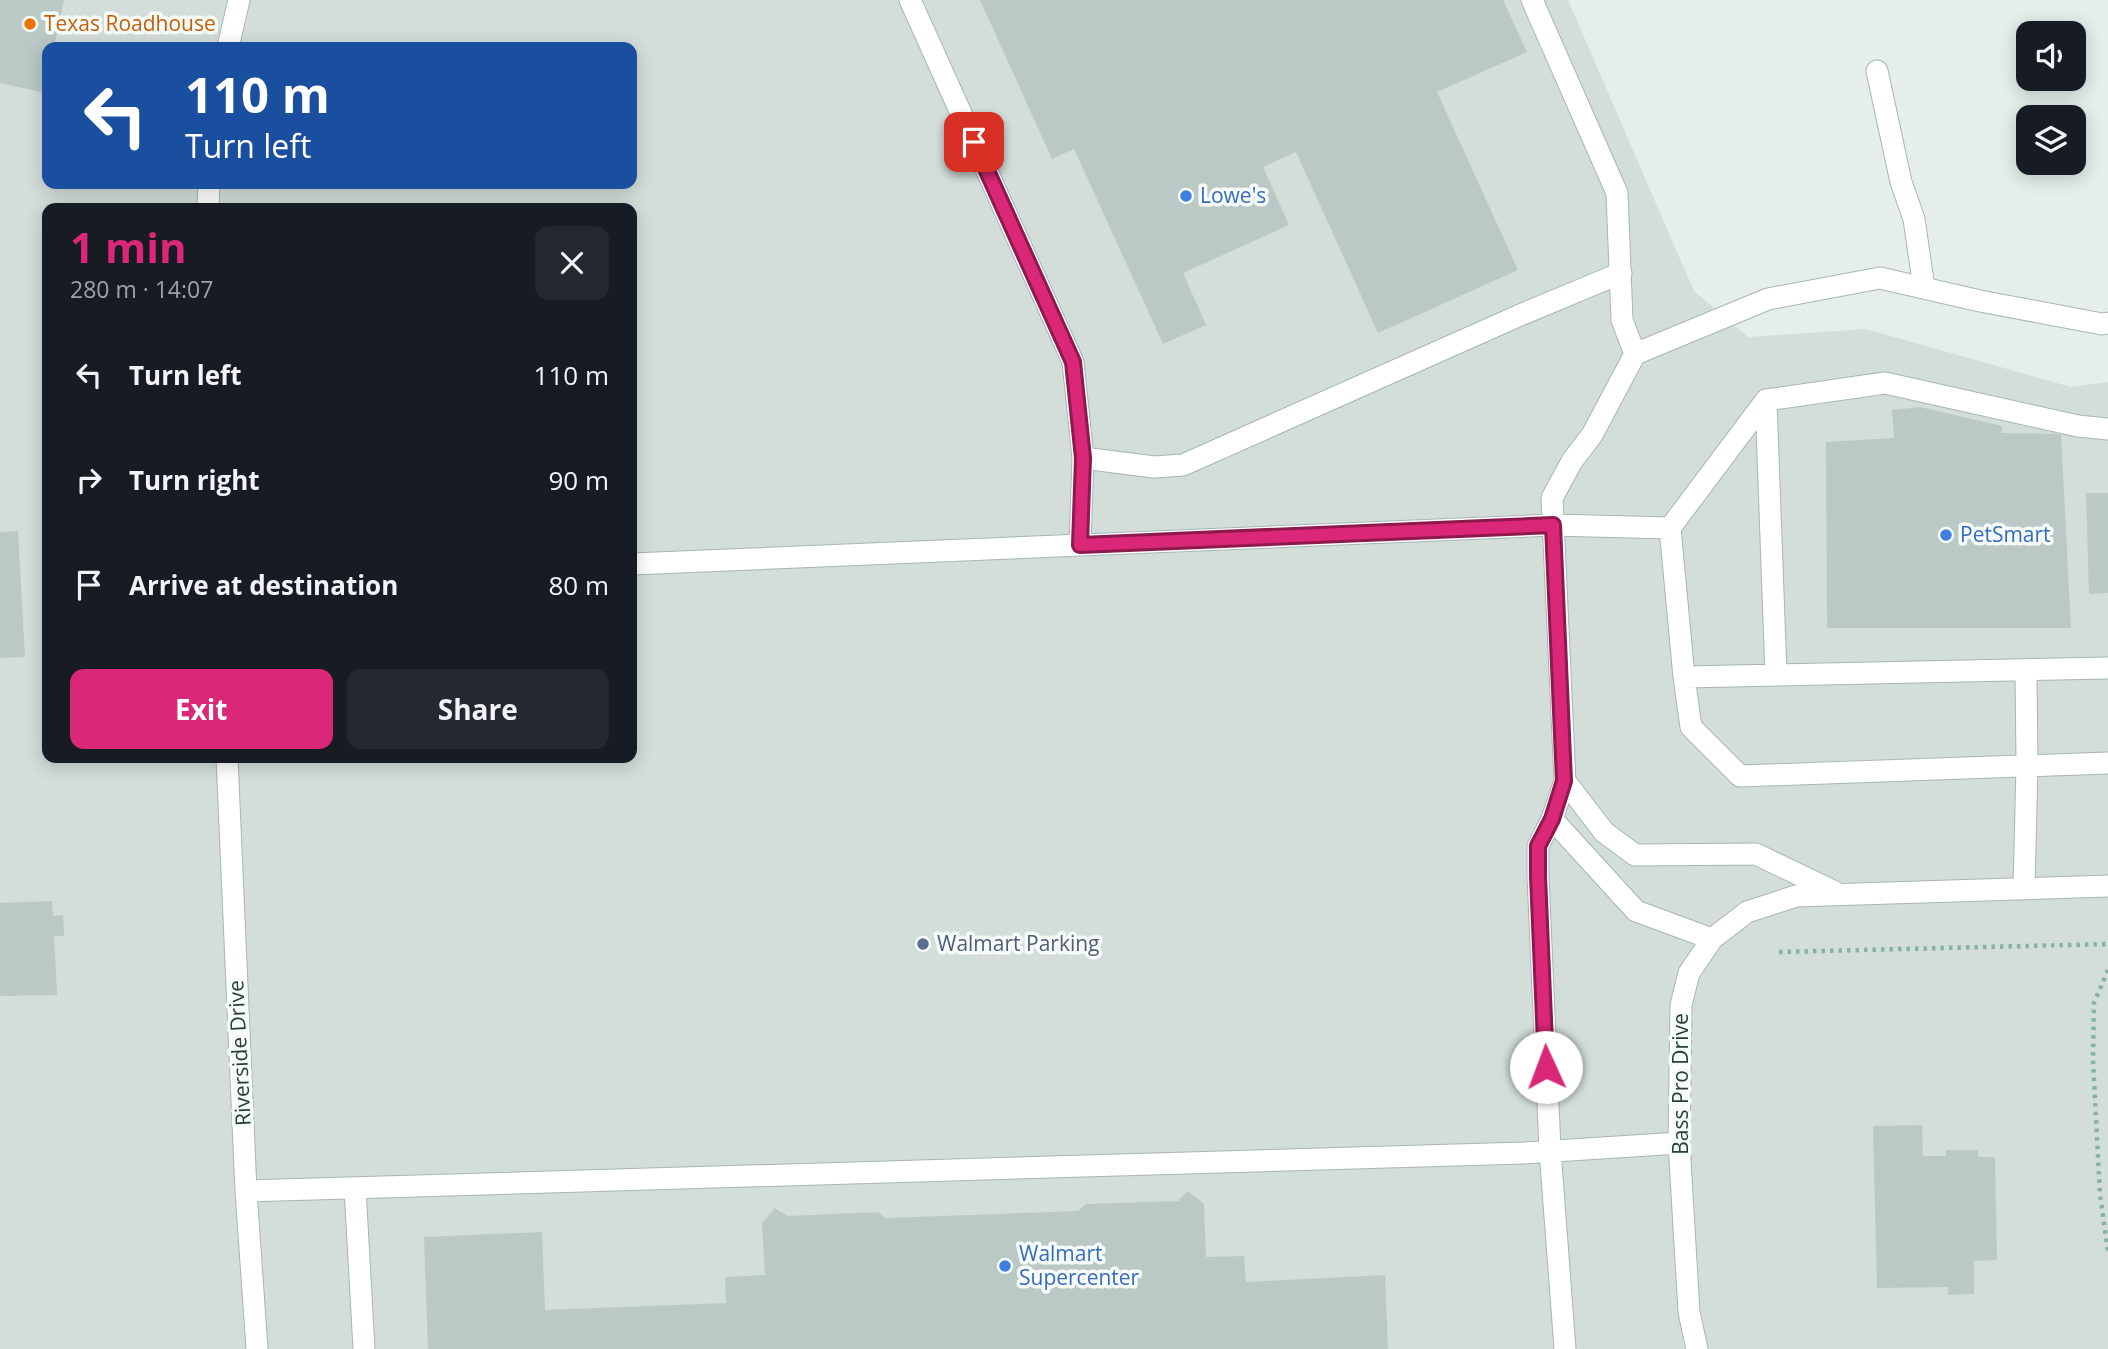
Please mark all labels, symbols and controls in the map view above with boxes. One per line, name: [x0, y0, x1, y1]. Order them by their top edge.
place label: Texas Roadhouse: [44, 9, 216, 37]
marker: Texas Roadhouse: [22, 16, 38, 32]
map controls: [2016, 21, 2086, 175]
button: sound: [2016, 21, 2086, 91]
text: 110 m: [185, 61, 330, 127]
icon: left: [70, 70, 161, 161]
button: layers: [2016, 105, 2086, 175]
pin: [944, 112, 1004, 172]
icon: arrive: [955, 123, 993, 161]
text: Turn left: [185, 124, 311, 167]
place label: Lowe's: [1200, 181, 1266, 209]
marker: Lowe's: [1178, 188, 1194, 204]
text: 1 min: [70, 218, 187, 275]
button: close: [535, 226, 609, 300]
text: 280 m · 14:07: [70, 273, 213, 305]
icon: left: [70, 356, 108, 394]
text: Turn left: [129, 357, 241, 393]
text: 110 m: [534, 357, 609, 393]
icon: right: [70, 461, 108, 499]
text: Turn right: [129, 462, 260, 498]
text: 90 m: [548, 462, 609, 498]
place label: PetSmart: [1960, 520, 2051, 548]
marker: PetSmart: [1938, 527, 1954, 543]
icon: arrive: [70, 566, 108, 604]
text: Arrive at destination: [129, 567, 398, 603]
text: 80 m: [548, 567, 609, 603]
button: Exit: [70, 669, 333, 749]
button: Share: [347, 669, 609, 749]
place label: Walmart Parking: [937, 929, 1100, 957]
marker: Walmart Parking: [915, 936, 931, 952]
street label: Riverside Drive: [221, 979, 257, 1127]
street label: Bass Pro Drive: [1666, 1013, 1694, 1155]
position arrow: [1509, 1030, 1583, 1104]
place label: Walmart Supercenter: [1019, 1239, 1140, 1291]
marker: Walmart Supercenter: [997, 1258, 1013, 1274]

